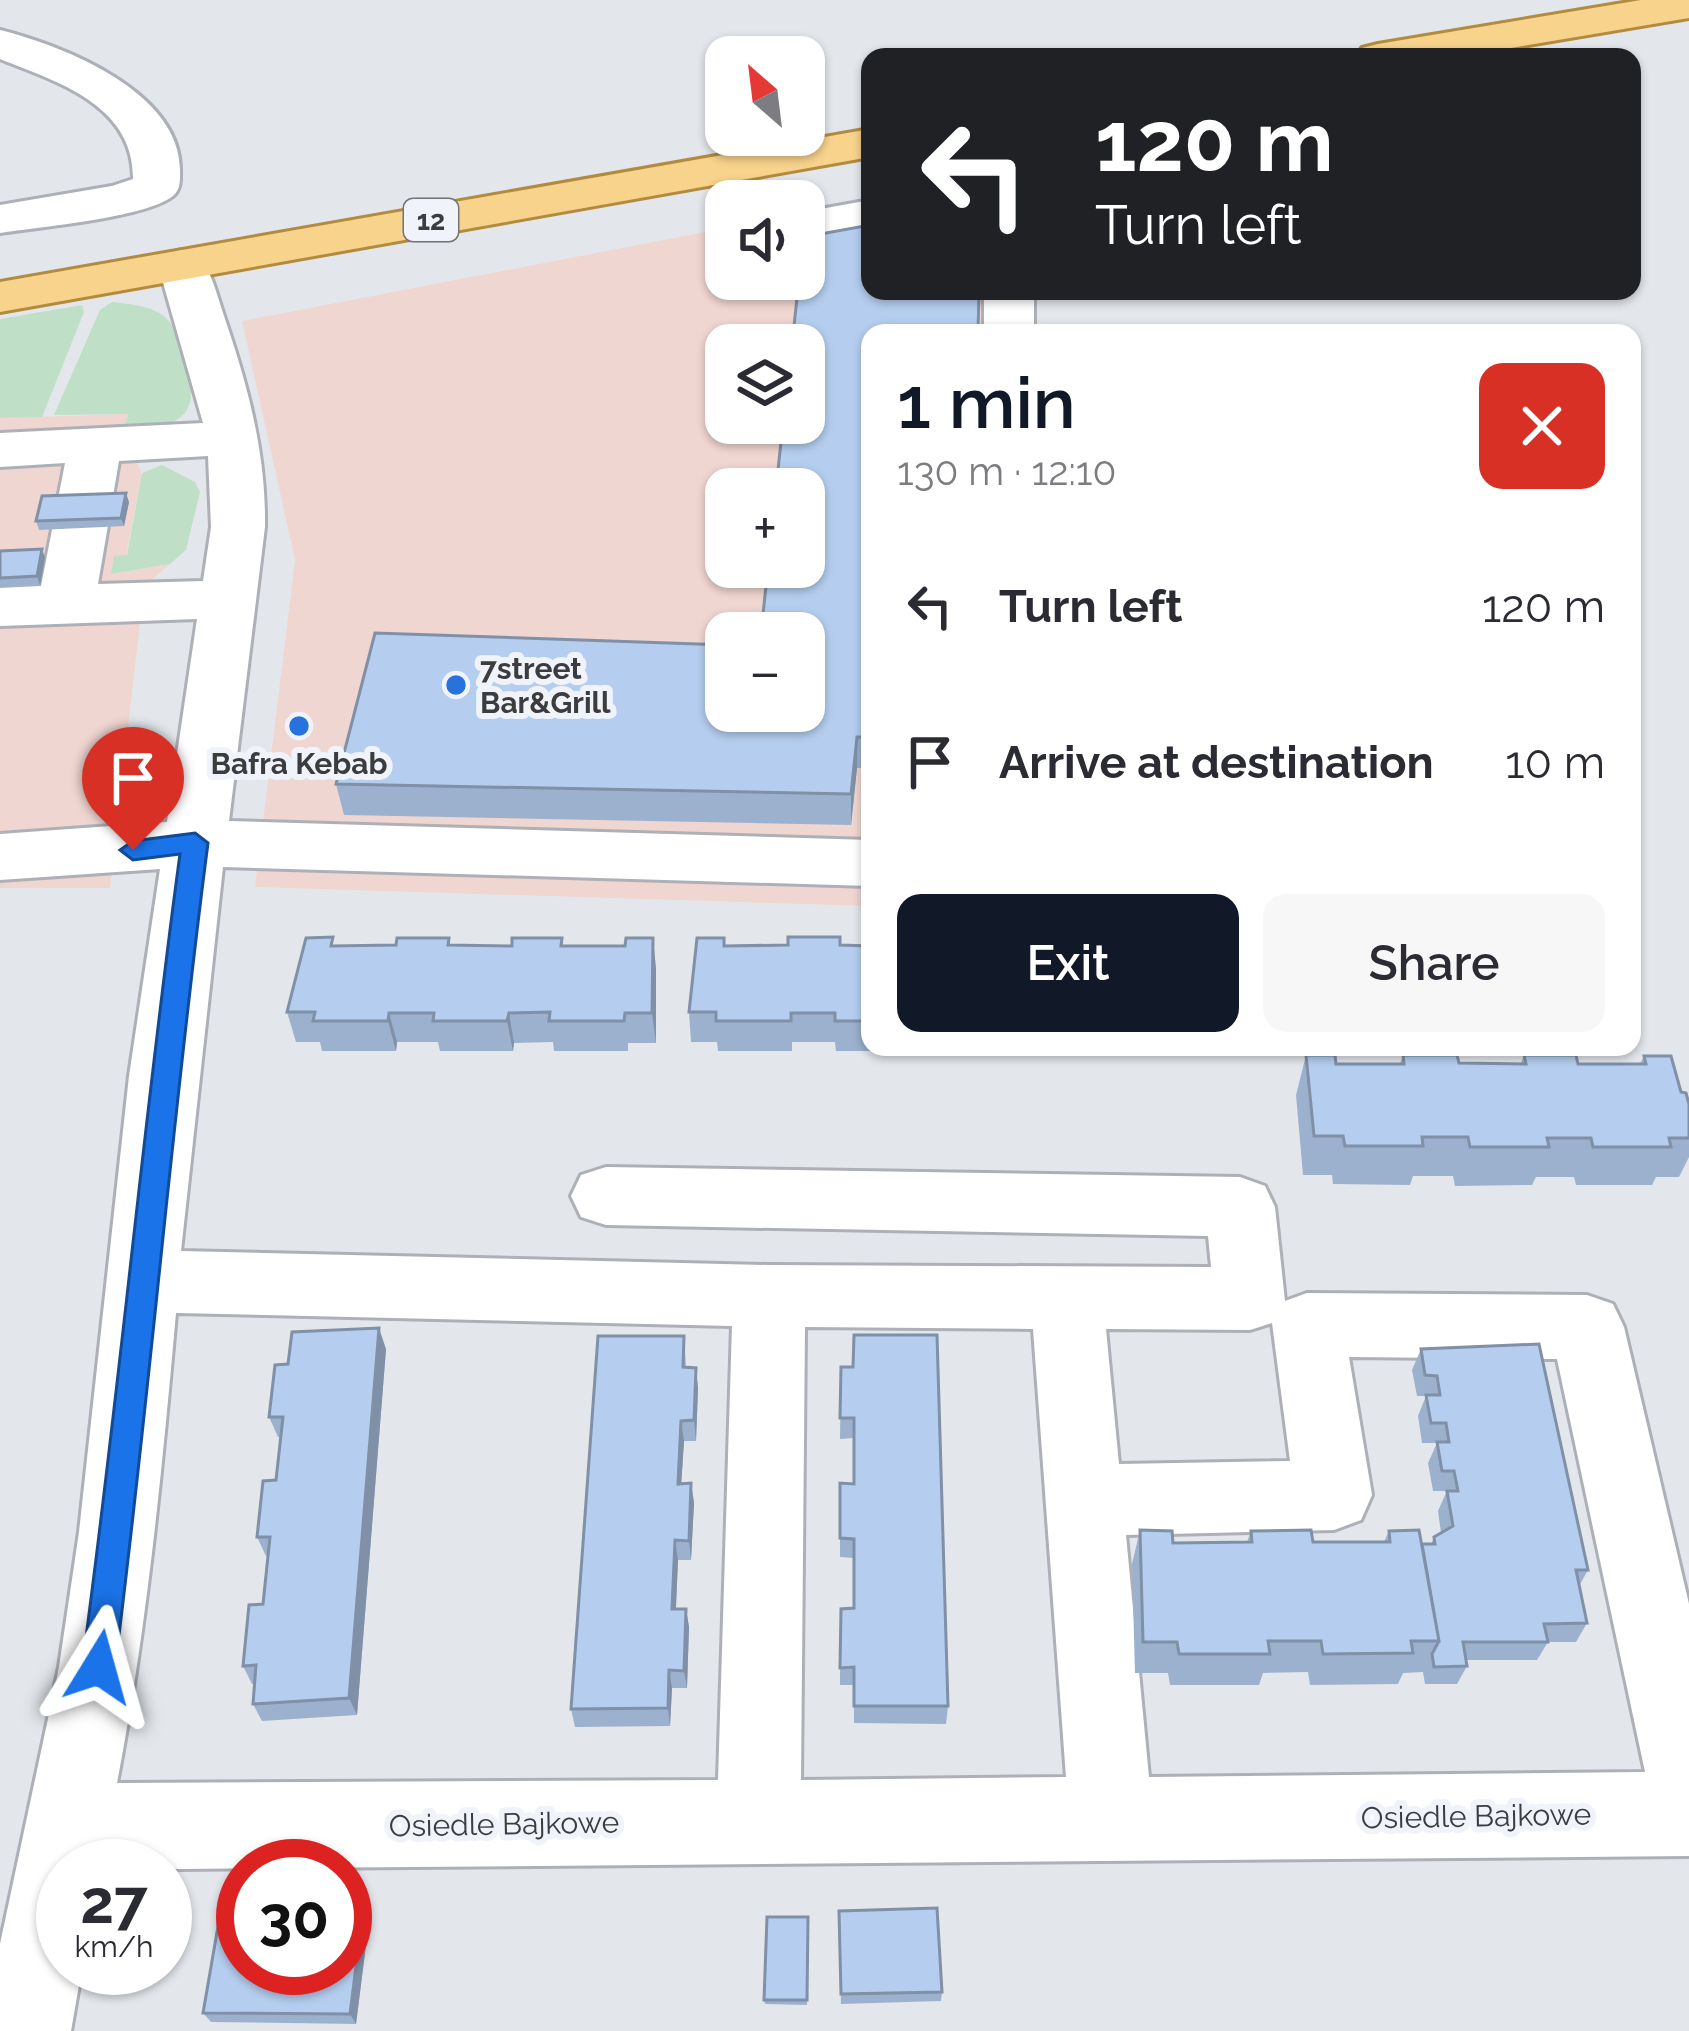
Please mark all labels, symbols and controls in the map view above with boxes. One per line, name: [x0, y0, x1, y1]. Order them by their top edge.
north arrow: [705, 36, 825, 156]
map controls: [705, 36, 825, 732]
text: 120 m: [1095, 92, 1334, 191]
icon: left: [897, 96, 1053, 252]
button: sound: [705, 180, 825, 300]
text: Turn left: [1095, 193, 1302, 257]
road number: 12: [404, 199, 458, 241]
button: layers: [705, 324, 825, 444]
text: 1 min: [897, 360, 1076, 445]
button: close: [1479, 363, 1605, 489]
text: 130 m · 12:10: [897, 448, 1116, 494]
button: +: [705, 468, 825, 588]
icon: left: [897, 573, 963, 639]
text: Turn left: [999, 580, 1182, 633]
text: 120 m: [1482, 580, 1605, 633]
button: −: [705, 612, 825, 732]
place label: 7street Bar&Grill: [480, 651, 611, 720]
marker: 7street Bar&Grill: [443, 672, 469, 698]
marker: Bafra Kebab: [286, 713, 312, 739]
pin: [82, 727, 184, 850]
icon: arrive: [897, 729, 963, 795]
text: Arrive at destination: [999, 736, 1434, 789]
text: 10 m: [1505, 736, 1605, 789]
icon: arrive: [100, 745, 166, 811]
place label: Bafra Kebab: [211, 746, 387, 781]
button: Exit: [897, 894, 1239, 1032]
button: Share: [1263, 894, 1605, 1032]
position arrow: [36, 1604, 162, 1730]
street label: Osiedle Bajkowe: [1361, 1796, 1591, 1836]
street label: Osiedle Bajkowe: [389, 1804, 619, 1844]
speed limit sign: 30: [216, 1839, 372, 1995]
text: 27: [80, 1867, 148, 1937]
text: km/h: [74, 1929, 154, 1964]

